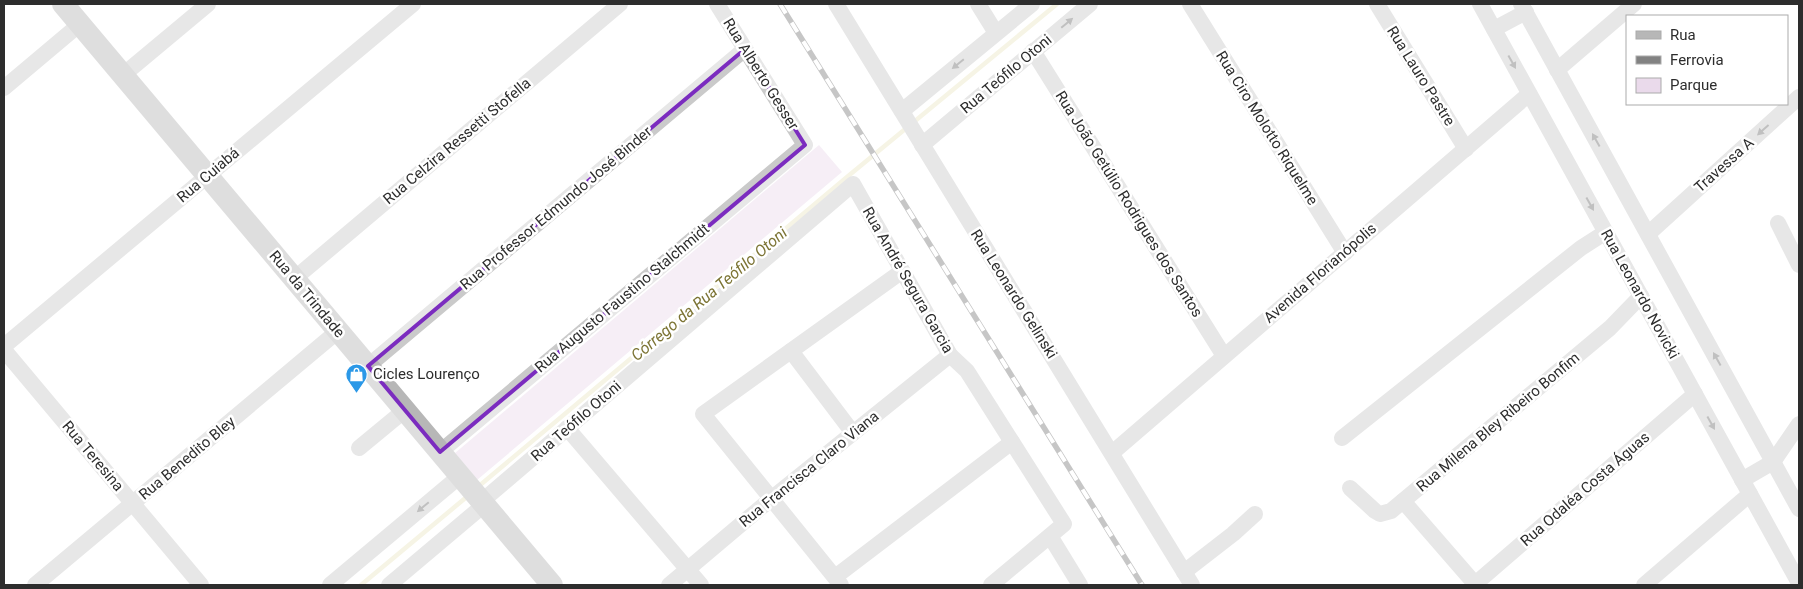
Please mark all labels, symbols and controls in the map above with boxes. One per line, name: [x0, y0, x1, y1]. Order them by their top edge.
street label: Rua Alberto Gesser: [719, 15, 803, 133]
legend: [1626, 15, 1788, 105]
one-way arrow: [1060, 18, 1073, 29]
street label: Rua Lauro Pastre: [1383, 23, 1459, 129]
text: Rua: [1670, 26, 1696, 44]
street label: Rua Teófilo Otoni: [957, 31, 1055, 117]
street label: Rua Ciro Molotto Riquelme: [1212, 48, 1322, 208]
text: Ferrovia: [1670, 51, 1724, 69]
one-way arrow: [1508, 55, 1516, 69]
one-way arrow: [952, 59, 965, 70]
street label: Rua Celzira Ressetti Stofella: [380, 74, 534, 208]
text: Parque: [1670, 76, 1717, 94]
street label: Rua João Getúlio Rodrigues dos Santos: [1052, 87, 1206, 321]
street label: Rua Professor Edmundo José Binder: [457, 123, 655, 293]
one-way arrow: [1757, 124, 1770, 135]
one-way arrow: [1592, 132, 1600, 147]
street label: Travessa A: [1691, 134, 1757, 196]
street label: Rua Cuiabá: [173, 144, 243, 206]
one-way arrow: [1586, 197, 1594, 212]
street label: Rua André Segura Garcia: [859, 204, 957, 356]
street label: Avenida Florianópolis: [1260, 219, 1380, 327]
street label: Rua Augusto Faustino Stalchmidt: [531, 220, 713, 376]
water label: Córrego da Rua Teófilo Otoni: [627, 223, 791, 365]
street label: Rua Leonardo Gelinski: [967, 226, 1061, 362]
street label: Rua Leonardo Novicki: [1597, 226, 1683, 362]
street label: Rua da Trindade: [265, 247, 349, 341]
street label: Rua Milena Bley Ribeiro Bonfim: [1413, 348, 1583, 496]
one-way arrow: [1712, 352, 1721, 365]
shop icon: Cicles Lourenço: [345, 362, 369, 393]
place label: Cicles Lourenço: [373, 365, 480, 383]
street label: Rua Teófilo Otoni: [527, 377, 625, 465]
street label: Rua Francisca Claro Viana: [736, 407, 882, 531]
street label: Rua Benedito Bley: [135, 413, 239, 503]
one-way arrow: [1707, 416, 1715, 430]
street label: Rua Teresina: [58, 417, 128, 495]
street label: Rua Odaléa Costa Águas: [1517, 428, 1653, 550]
one-way arrow: [416, 502, 429, 513]

